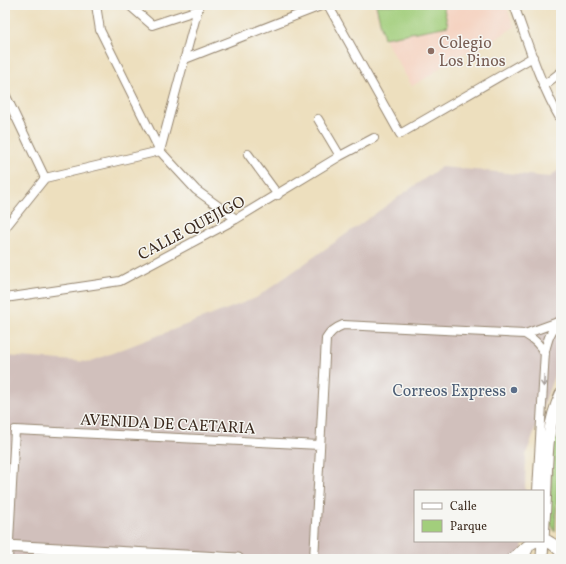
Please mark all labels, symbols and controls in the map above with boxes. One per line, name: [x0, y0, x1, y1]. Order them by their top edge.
place label: Colegio Los Pinos: [439, 33, 506, 73]
marker: Colegio Los Pinos: [426, 46, 436, 56]
street label: CALLE QUEJIGO: [134, 191, 250, 266]
one-way arrow: [540, 374, 547, 387]
place label: Correos Express: [392, 381, 506, 403]
marker: Correos Express: [509, 385, 519, 395]
street label: AVENIDA DE CAETARIA: [80, 409, 256, 441]
legend: [414, 490, 544, 542]
text: Calle: [450, 499, 477, 515]
text: Parque: [450, 519, 487, 535]

